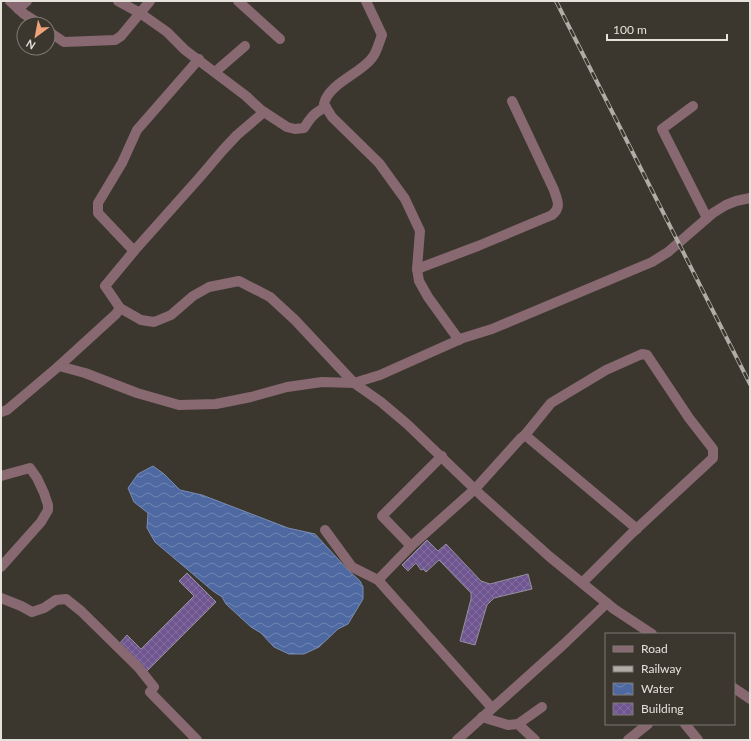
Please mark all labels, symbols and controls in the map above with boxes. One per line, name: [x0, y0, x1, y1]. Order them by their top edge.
north arrow: [16, 16, 56, 56]
scale bar: [607, 16, 727, 42]
text: 100 m: [613, 22, 647, 37]
text: N: [23, 37, 37, 53]
legend: [605, 633, 735, 725]
text: Road: [641, 641, 668, 656]
text: Railway: [641, 661, 682, 676]
text: Water: [641, 681, 674, 696]
text: Building: [641, 701, 684, 716]

